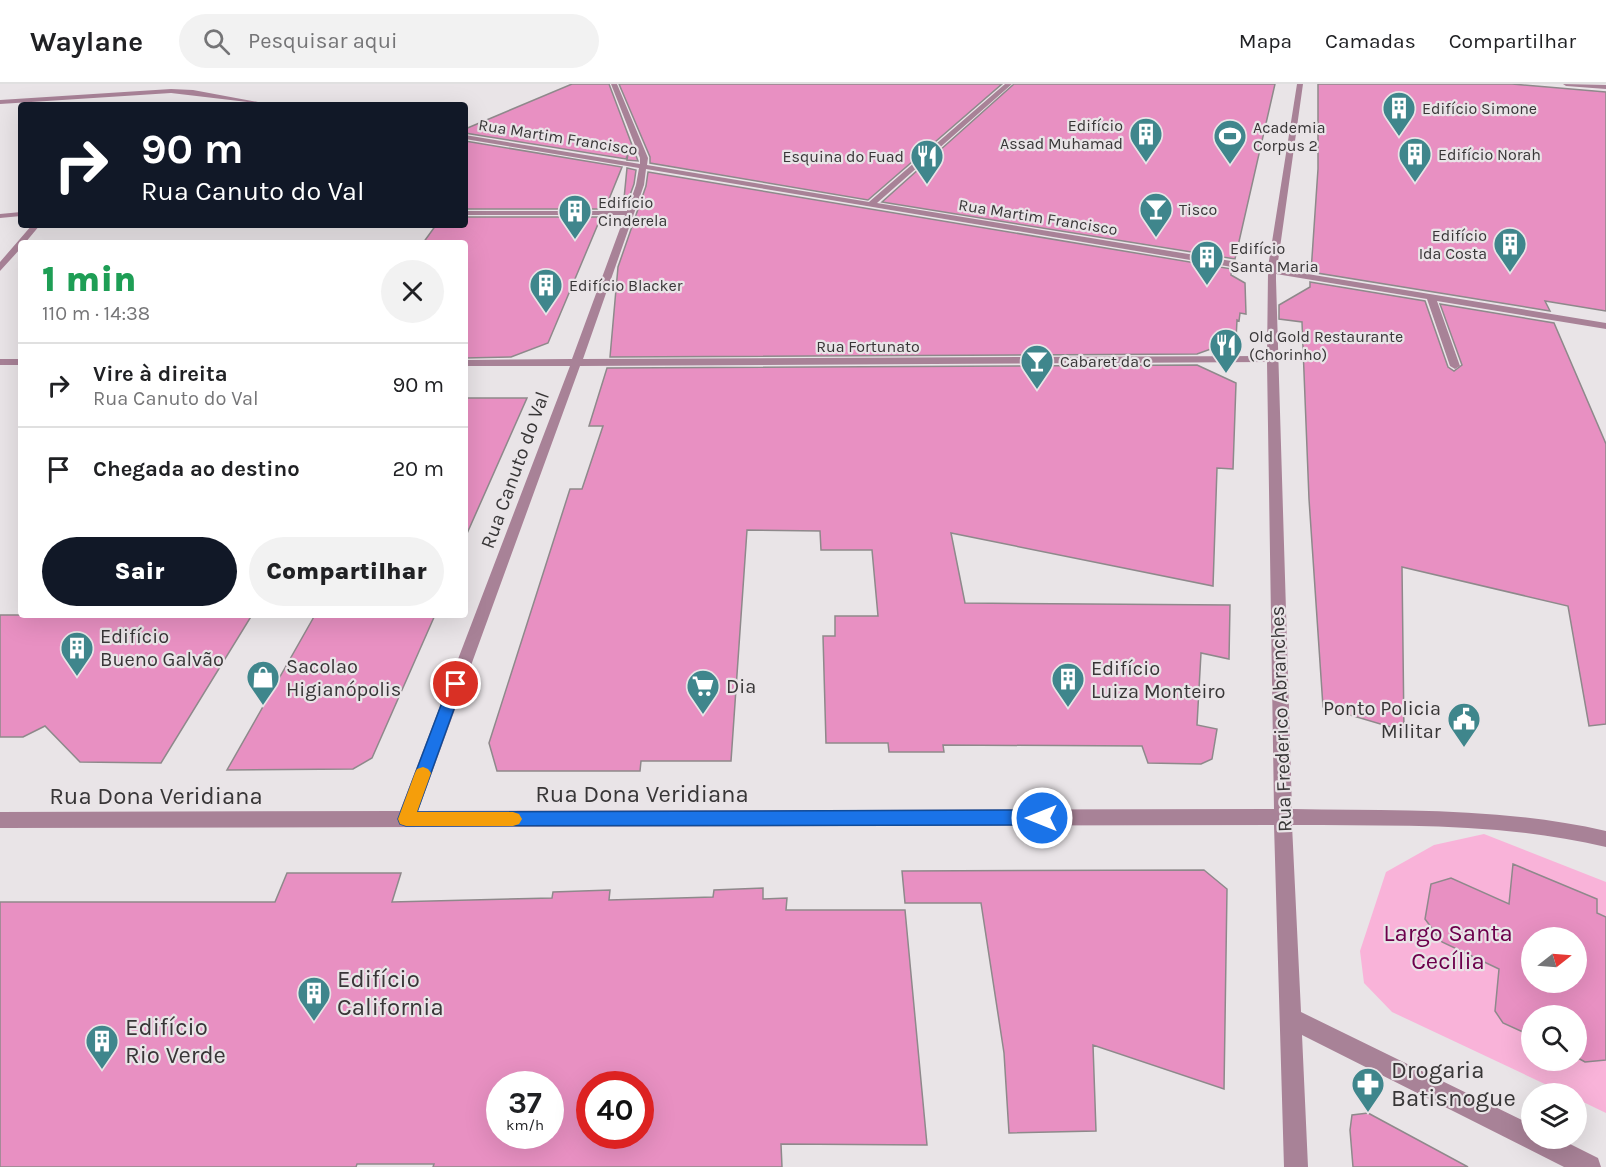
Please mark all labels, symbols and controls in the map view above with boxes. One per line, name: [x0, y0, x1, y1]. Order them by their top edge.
search box: [179, 14, 599, 68]
text: Waylane: [30, 25, 143, 58]
icon: search: [200, 25, 233, 58]
text: Pesquisar aqui: [248, 28, 398, 54]
text: Mapa: [1239, 29, 1292, 53]
text: Camadas: [1325, 29, 1416, 53]
text: Compartilhar: [1449, 29, 1576, 53]
building icon: Edifício Simone: [1381, 90, 1417, 137]
place label: Edifício Simone: [1422, 99, 1537, 118]
street label: Rua Martim Francisco: [477, 115, 639, 159]
place label: Edifício Assad Muhamad: [1000, 116, 1123, 153]
building icon: Edifício Assad Muhamad: [1128, 116, 1164, 163]
sports icon: Academia Corpus 2: [1212, 118, 1248, 165]
place label: Academia Corpus 2: [1253, 118, 1326, 155]
text: 90 m: [141, 124, 244, 174]
icon: right: [42, 126, 120, 204]
building icon: Edifício Norah: [1397, 136, 1433, 183]
restaurant icon: Esquina do Fuad: [909, 138, 945, 185]
place label: Edifício Norah: [1438, 145, 1541, 164]
place label: Esquina do Fuad: [783, 147, 904, 166]
text: Rua Canuto do Val: [141, 175, 364, 207]
bar icon: Tisco: [1138, 191, 1174, 238]
building icon: Edifício Cinderela: [557, 193, 593, 240]
place label: Edifício Cinderela: [598, 193, 667, 230]
street label: Rua Martim Francisco: [957, 195, 1119, 239]
place label: Tisco: [1179, 200, 1217, 219]
place label: Edifício Ida Costa: [1419, 226, 1487, 263]
building icon: Edifício Ida Costa: [1492, 226, 1528, 273]
building icon: Edifício Santa Maria: [1189, 239, 1225, 286]
place label: Edifício Santa Maria: [1230, 239, 1318, 276]
text: 1 min: [42, 258, 136, 300]
button: close: [381, 260, 444, 323]
building icon: Edifício Blacker: [528, 267, 564, 314]
place label: Edifício Blacker: [569, 276, 683, 295]
text: 110 m · 14:38: [42, 302, 150, 325]
restaurant icon: Old Gold Restaurante (Chorinho): [1208, 327, 1244, 374]
place label: Old Gold Restaurante (Chorinho): [1249, 327, 1403, 364]
street label: Rua Fortunato: [816, 337, 920, 356]
bar icon: Cabaret da c: [1019, 343, 1055, 390]
place label: Cabaret da c: [1060, 352, 1151, 371]
text: Vire à direita: [93, 361, 228, 387]
icon: right: [42, 369, 75, 402]
text: 90 m: [392, 372, 444, 398]
text: Rua Canuto do Val: [93, 387, 259, 410]
street label: Rua Canuto do Val: [476, 388, 554, 552]
icon: arrive: [42, 453, 75, 486]
text: Chegada ao destino: [93, 456, 300, 482]
text: 20 m: [392, 456, 444, 482]
button: Sair: [42, 537, 237, 606]
button: Compartilhar: [249, 537, 444, 606]
street label: Rua Frederico Abranches: [1266, 606, 1296, 832]
place label: Edifício Bueno Galvão: [100, 625, 224, 671]
building icon: Edifício Bueno Galvão: [59, 630, 95, 677]
place label: Sacolao Higianópolis: [286, 655, 401, 701]
place label: Edifício Luiza Monteiro: [1091, 657, 1226, 703]
pin: [430, 658, 481, 709]
shop icon: Sacolao Higianópolis: [245, 659, 281, 706]
building icon: Edifício Luiza Monteiro: [1050, 661, 1086, 708]
icon: arrive: [439, 667, 472, 700]
supermarket icon: Dia: [685, 668, 721, 715]
place label: Dia: [726, 675, 756, 698]
place label: Ponto Policia Militar: [1323, 697, 1442, 743]
public building icon: Ponto Policia Militar: [1446, 701, 1482, 748]
street label: Rua Dona Veridiana: [535, 780, 749, 808]
street label: Rua Dona Veridiana: [49, 782, 263, 810]
position arrow: [1010, 786, 1074, 850]
park label: Largo Santa Cecília: [1383, 919, 1513, 975]
north arrow: [1521, 927, 1587, 993]
map controls: [1521, 927, 1587, 1149]
place label: Edifício California: [337, 965, 444, 1021]
building icon: Edifício California: [296, 975, 332, 1022]
button: search: [1521, 1005, 1587, 1071]
place label: Edifício Rio Verde: [125, 1013, 226, 1069]
building icon: Edifício Rio Verde: [84, 1023, 120, 1070]
place label: Drogaria Batisnogue: [1391, 1056, 1516, 1112]
pharmacy icon: Drogaria Batisnogue: [1350, 1066, 1386, 1113]
speed limit sign: 40: [576, 1071, 654, 1149]
button: layers: [1521, 1083, 1587, 1149]
text: 37: [508, 1085, 542, 1121]
text: km/h: [506, 1116, 544, 1134]

